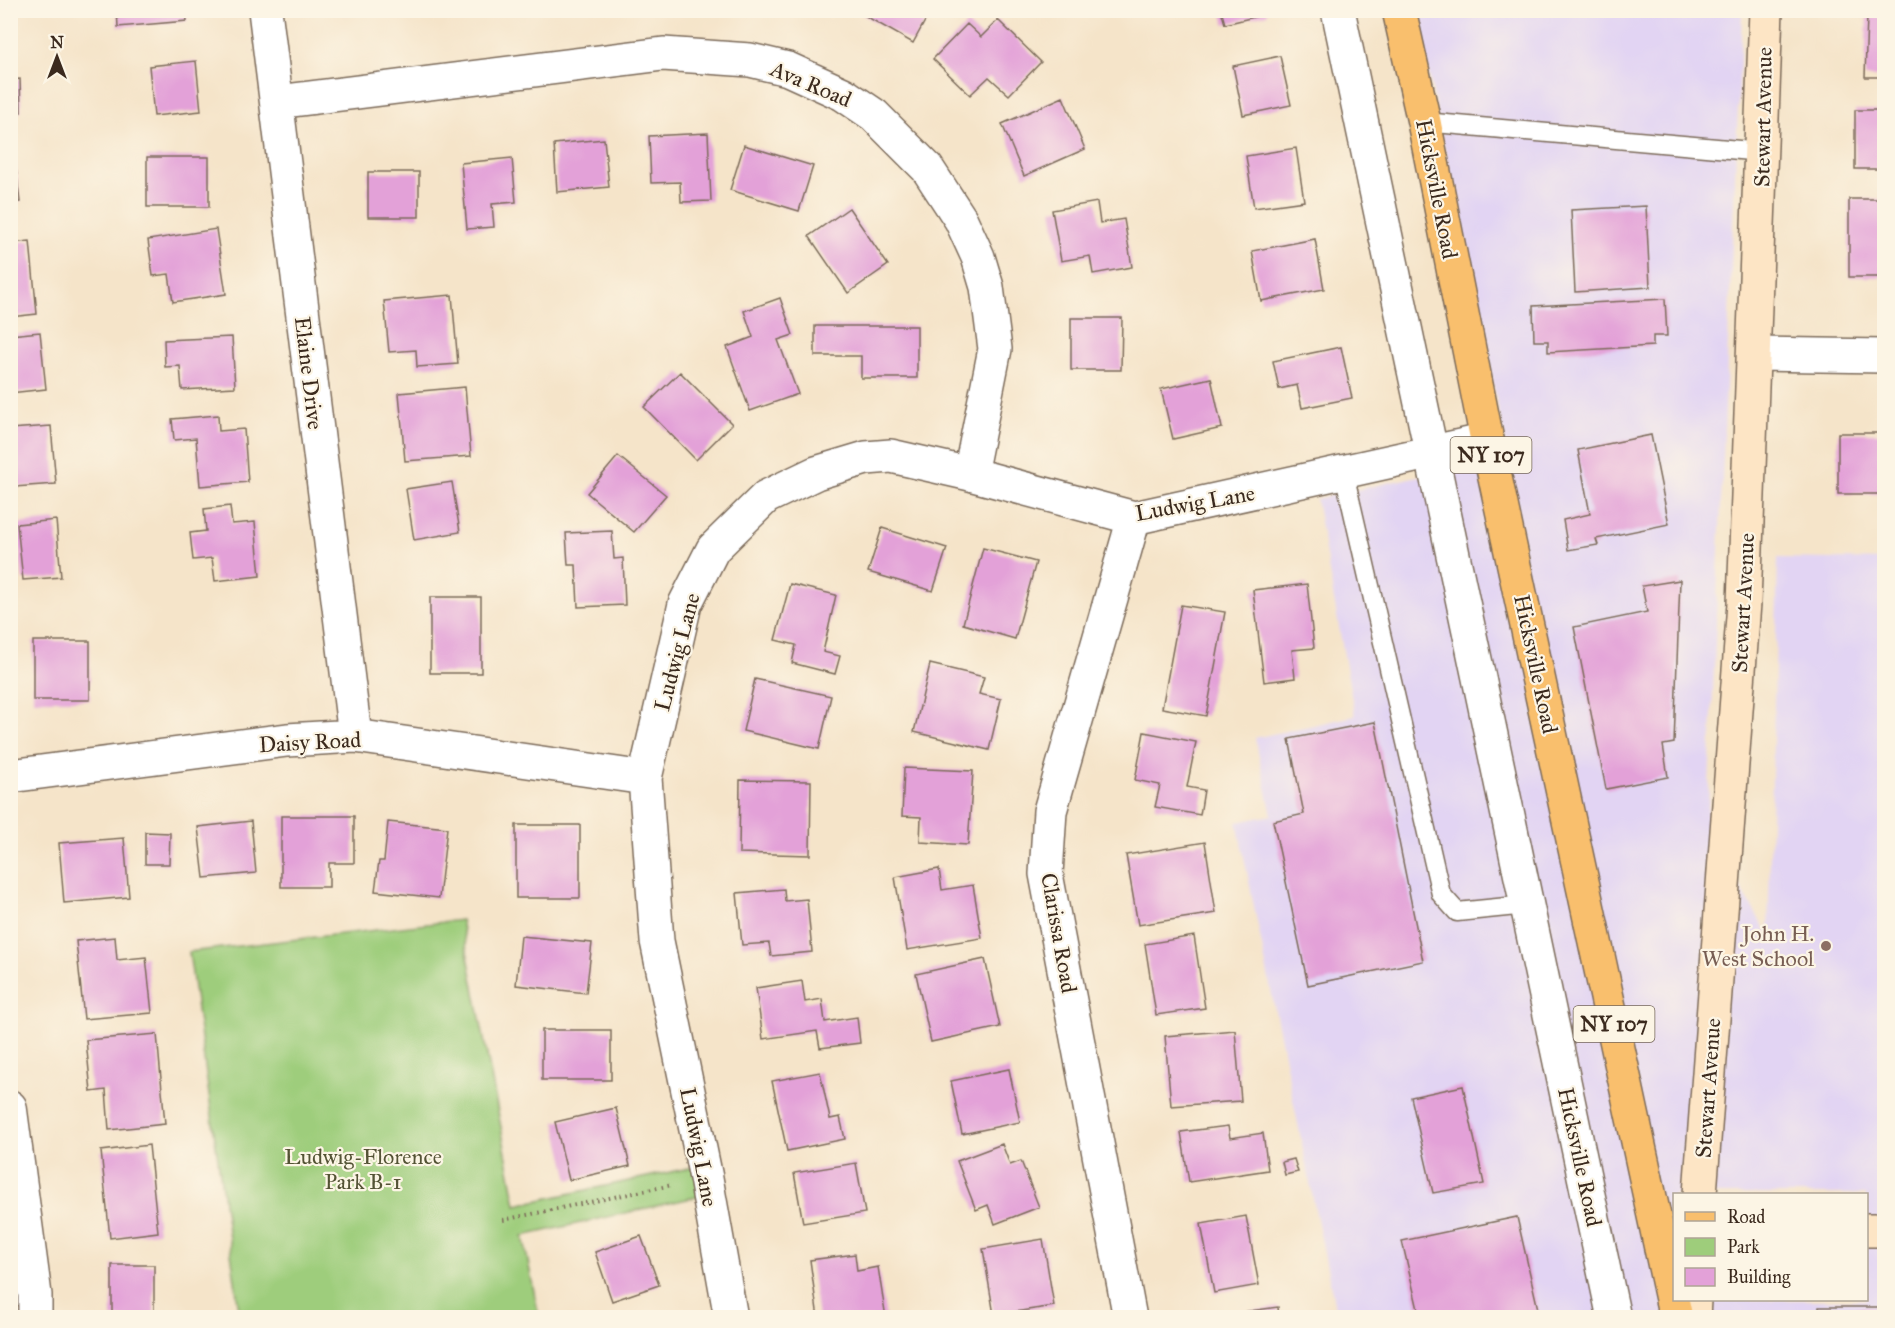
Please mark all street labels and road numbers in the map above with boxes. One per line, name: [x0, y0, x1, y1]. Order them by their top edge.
street label: Stewart Avenue: [1748, 47, 1778, 187]
street label: Ava Road: [766, 55, 856, 113]
street label: Hicksville Road: [1410, 117, 1464, 261]
street label: Elaine Drive: [289, 315, 329, 431]
road number: NY 107: [1450, 437, 1532, 473]
street label: Ludwig Lane: [1133, 479, 1257, 527]
street label: Stewart Avenue: [1726, 532, 1760, 674]
street label: Ludwig Lane: [648, 590, 706, 714]
street label: Hicksville Road: [1508, 592, 1564, 736]
street label: Daisy Road: [258, 726, 362, 758]
street label: Clarissa Road: [1035, 871, 1083, 995]
road number: NY 107: [1574, 1006, 1654, 1042]
street label: Stewart Avenue: [1690, 1017, 1726, 1159]
street label: Ludwig Lane: [674, 1085, 724, 1209]
street label: Hicksville Road: [1552, 1085, 1608, 1229]

